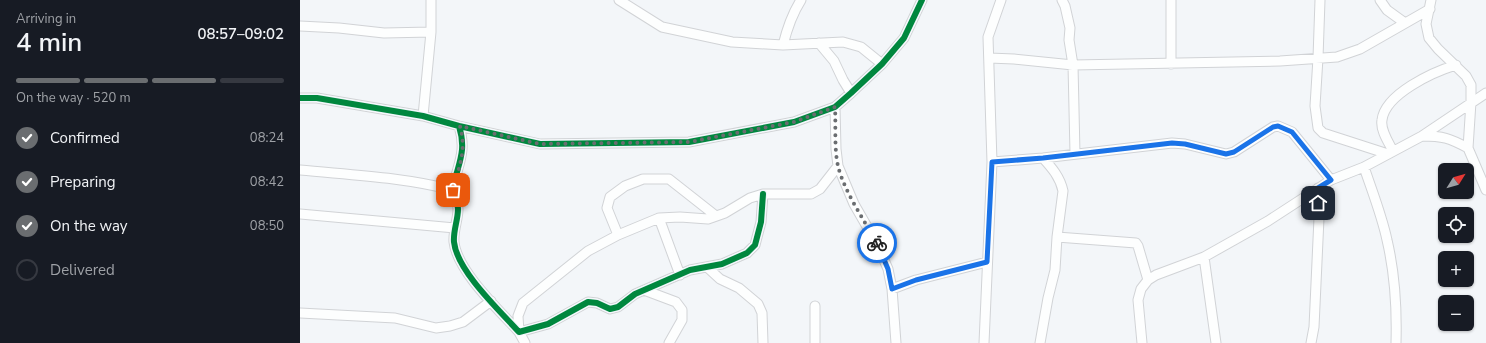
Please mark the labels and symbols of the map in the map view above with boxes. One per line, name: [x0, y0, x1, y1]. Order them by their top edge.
north arrow: [1438, 163, 1474, 199]
pin: [436, 173, 470, 207]
pin: [1301, 186, 1335, 220]
courier: [857, 223, 897, 263]

